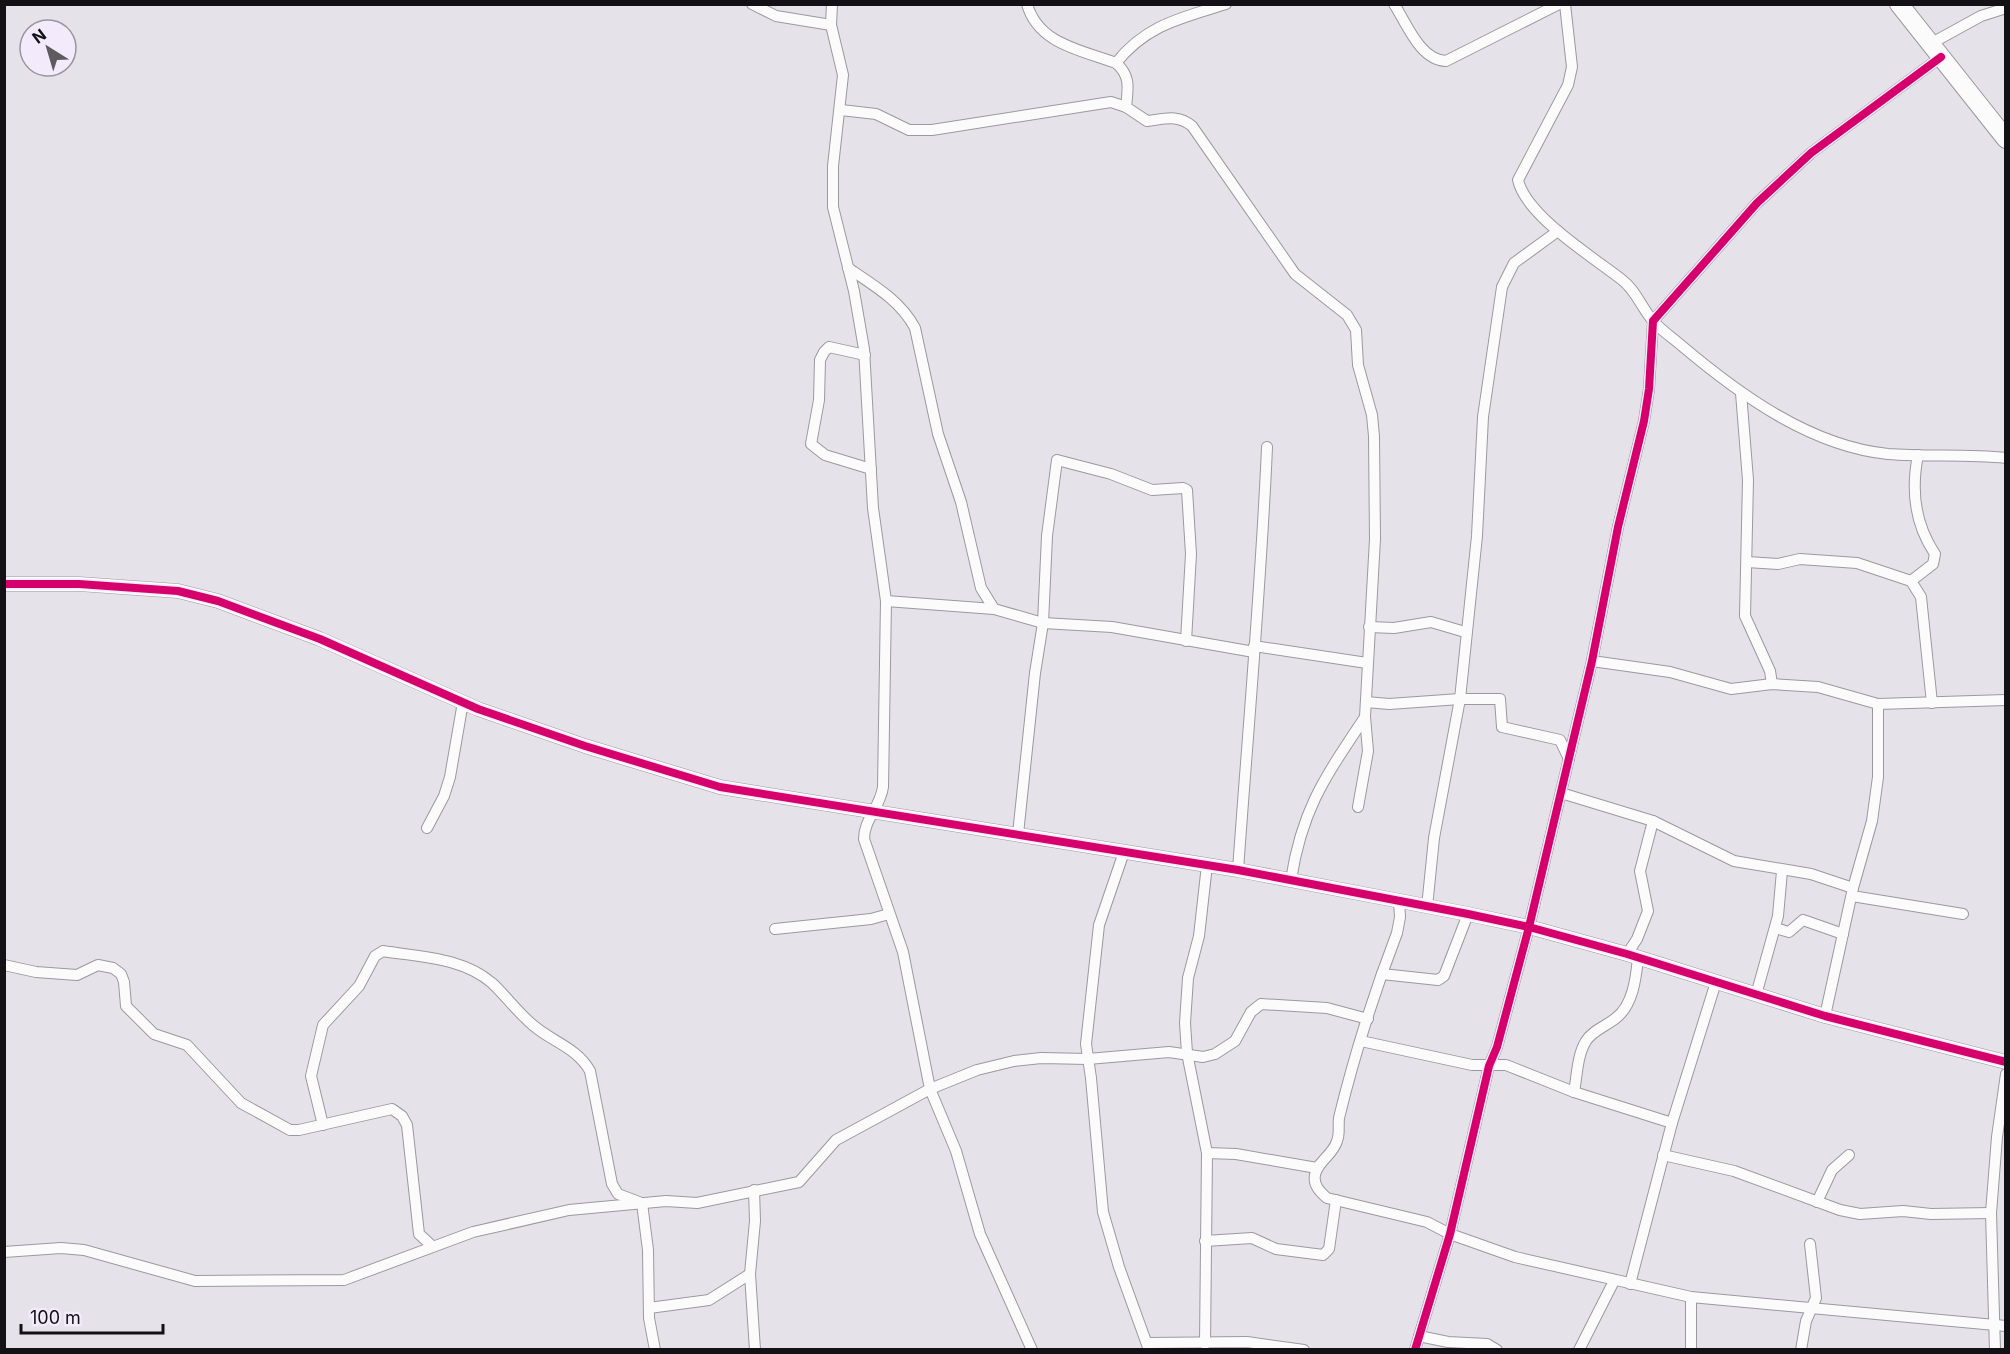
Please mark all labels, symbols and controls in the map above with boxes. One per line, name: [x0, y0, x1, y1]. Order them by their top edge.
north arrow: [18, 18, 78, 78]
text: N: [28, 24, 50, 48]
scale bar: [21, 1297, 164, 1335]
text: 100 m: [30, 1307, 81, 1328]

